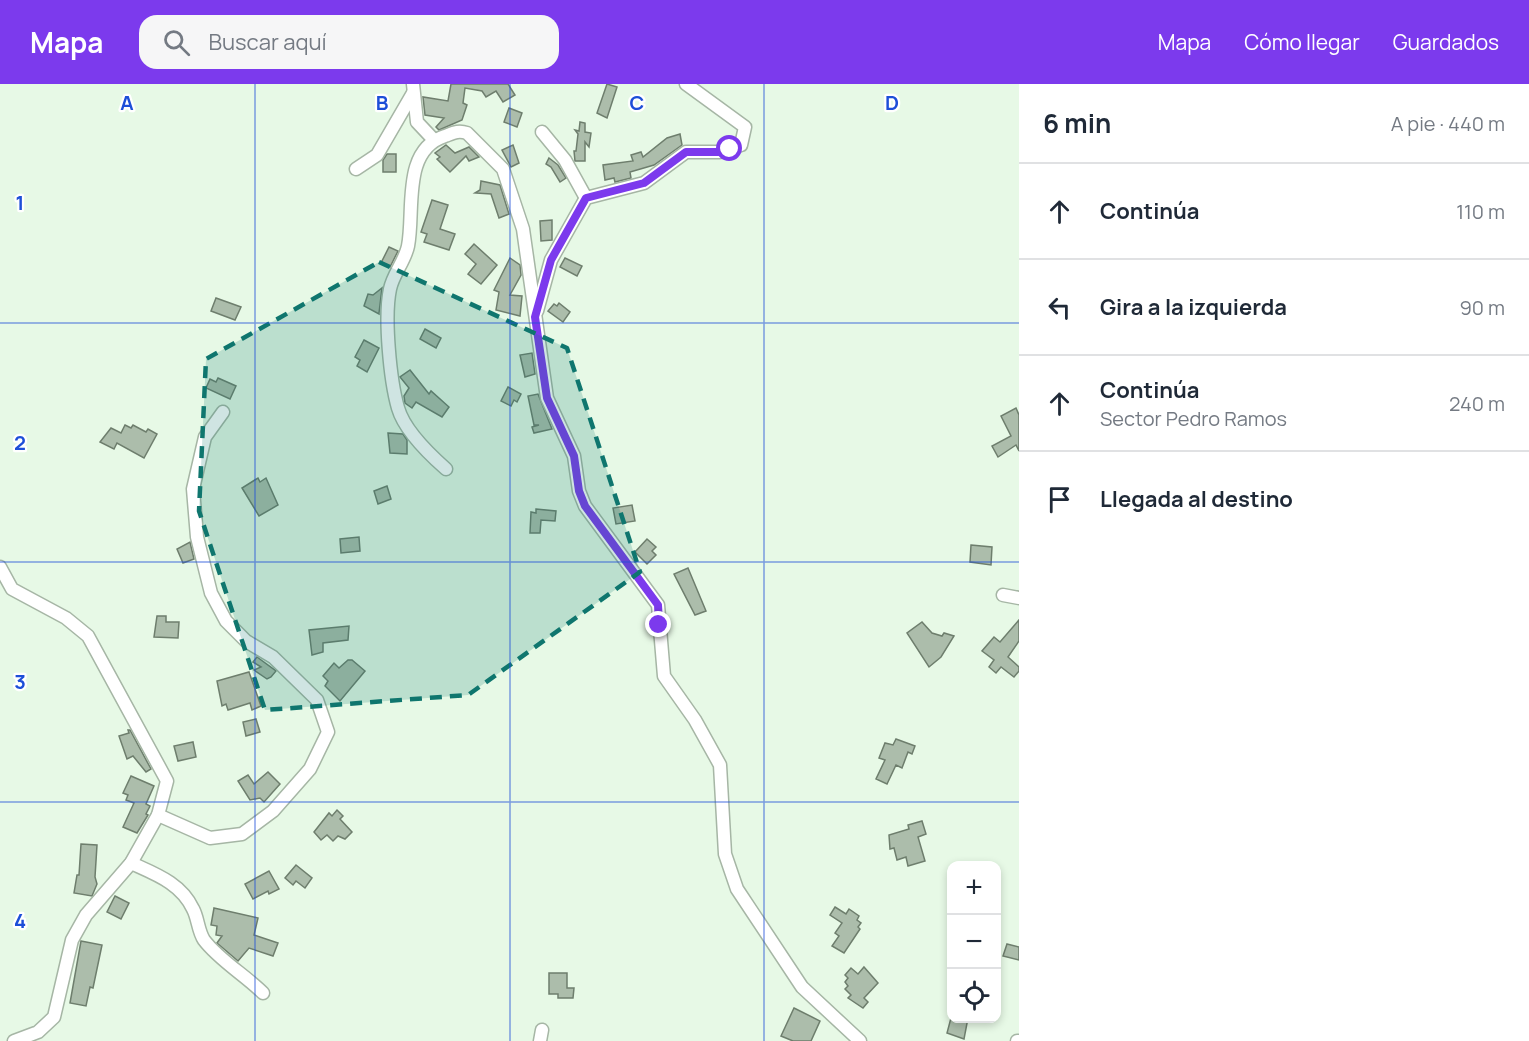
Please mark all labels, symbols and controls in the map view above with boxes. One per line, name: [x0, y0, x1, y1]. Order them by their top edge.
search box: [139, 15, 559, 69]
text: Mapa: [30, 23, 103, 61]
icon: search: [160, 26, 193, 59]
text: Buscar aquí: [208, 27, 327, 57]
text: Mapa: [1158, 28, 1211, 56]
text: Cómo llegar: [1244, 28, 1360, 56]
text: Guardados: [1393, 28, 1499, 56]
text: A: [120, 89, 134, 116]
text: B: [376, 89, 389, 116]
text: C: [630, 89, 644, 116]
text: D: [885, 89, 899, 116]
text: 6 min: [1043, 105, 1111, 141]
text: A pie · 440 m: [1391, 110, 1505, 137]
route start: [716, 135, 742, 161]
text: 1: [16, 189, 24, 216]
icon: ahead: [1043, 195, 1076, 228]
text: Continúa: [1100, 196, 1200, 226]
text: 110 m: [1456, 198, 1505, 225]
icon: left: [1043, 291, 1076, 324]
text: Gira a la izquierda: [1100, 292, 1287, 322]
text: 90 m: [1459, 294, 1505, 321]
text: Continúa: [1100, 375, 1200, 405]
icon: ahead: [1043, 387, 1076, 420]
text: 240 m: [1449, 390, 1505, 417]
text: Sector Pedro Ramos: [1100, 405, 1287, 432]
text: 2: [14, 429, 26, 456]
icon: arrive: [1043, 483, 1076, 516]
text: Llegada al destino: [1100, 484, 1293, 514]
route end: [645, 611, 671, 637]
text: 3: [14, 668, 26, 695]
map controls: [947, 861, 1001, 1023]
button: +: [947, 861, 1001, 915]
text: 4: [14, 907, 26, 934]
button: −: [947, 915, 1001, 969]
button: locate: [947, 969, 1001, 1023]

